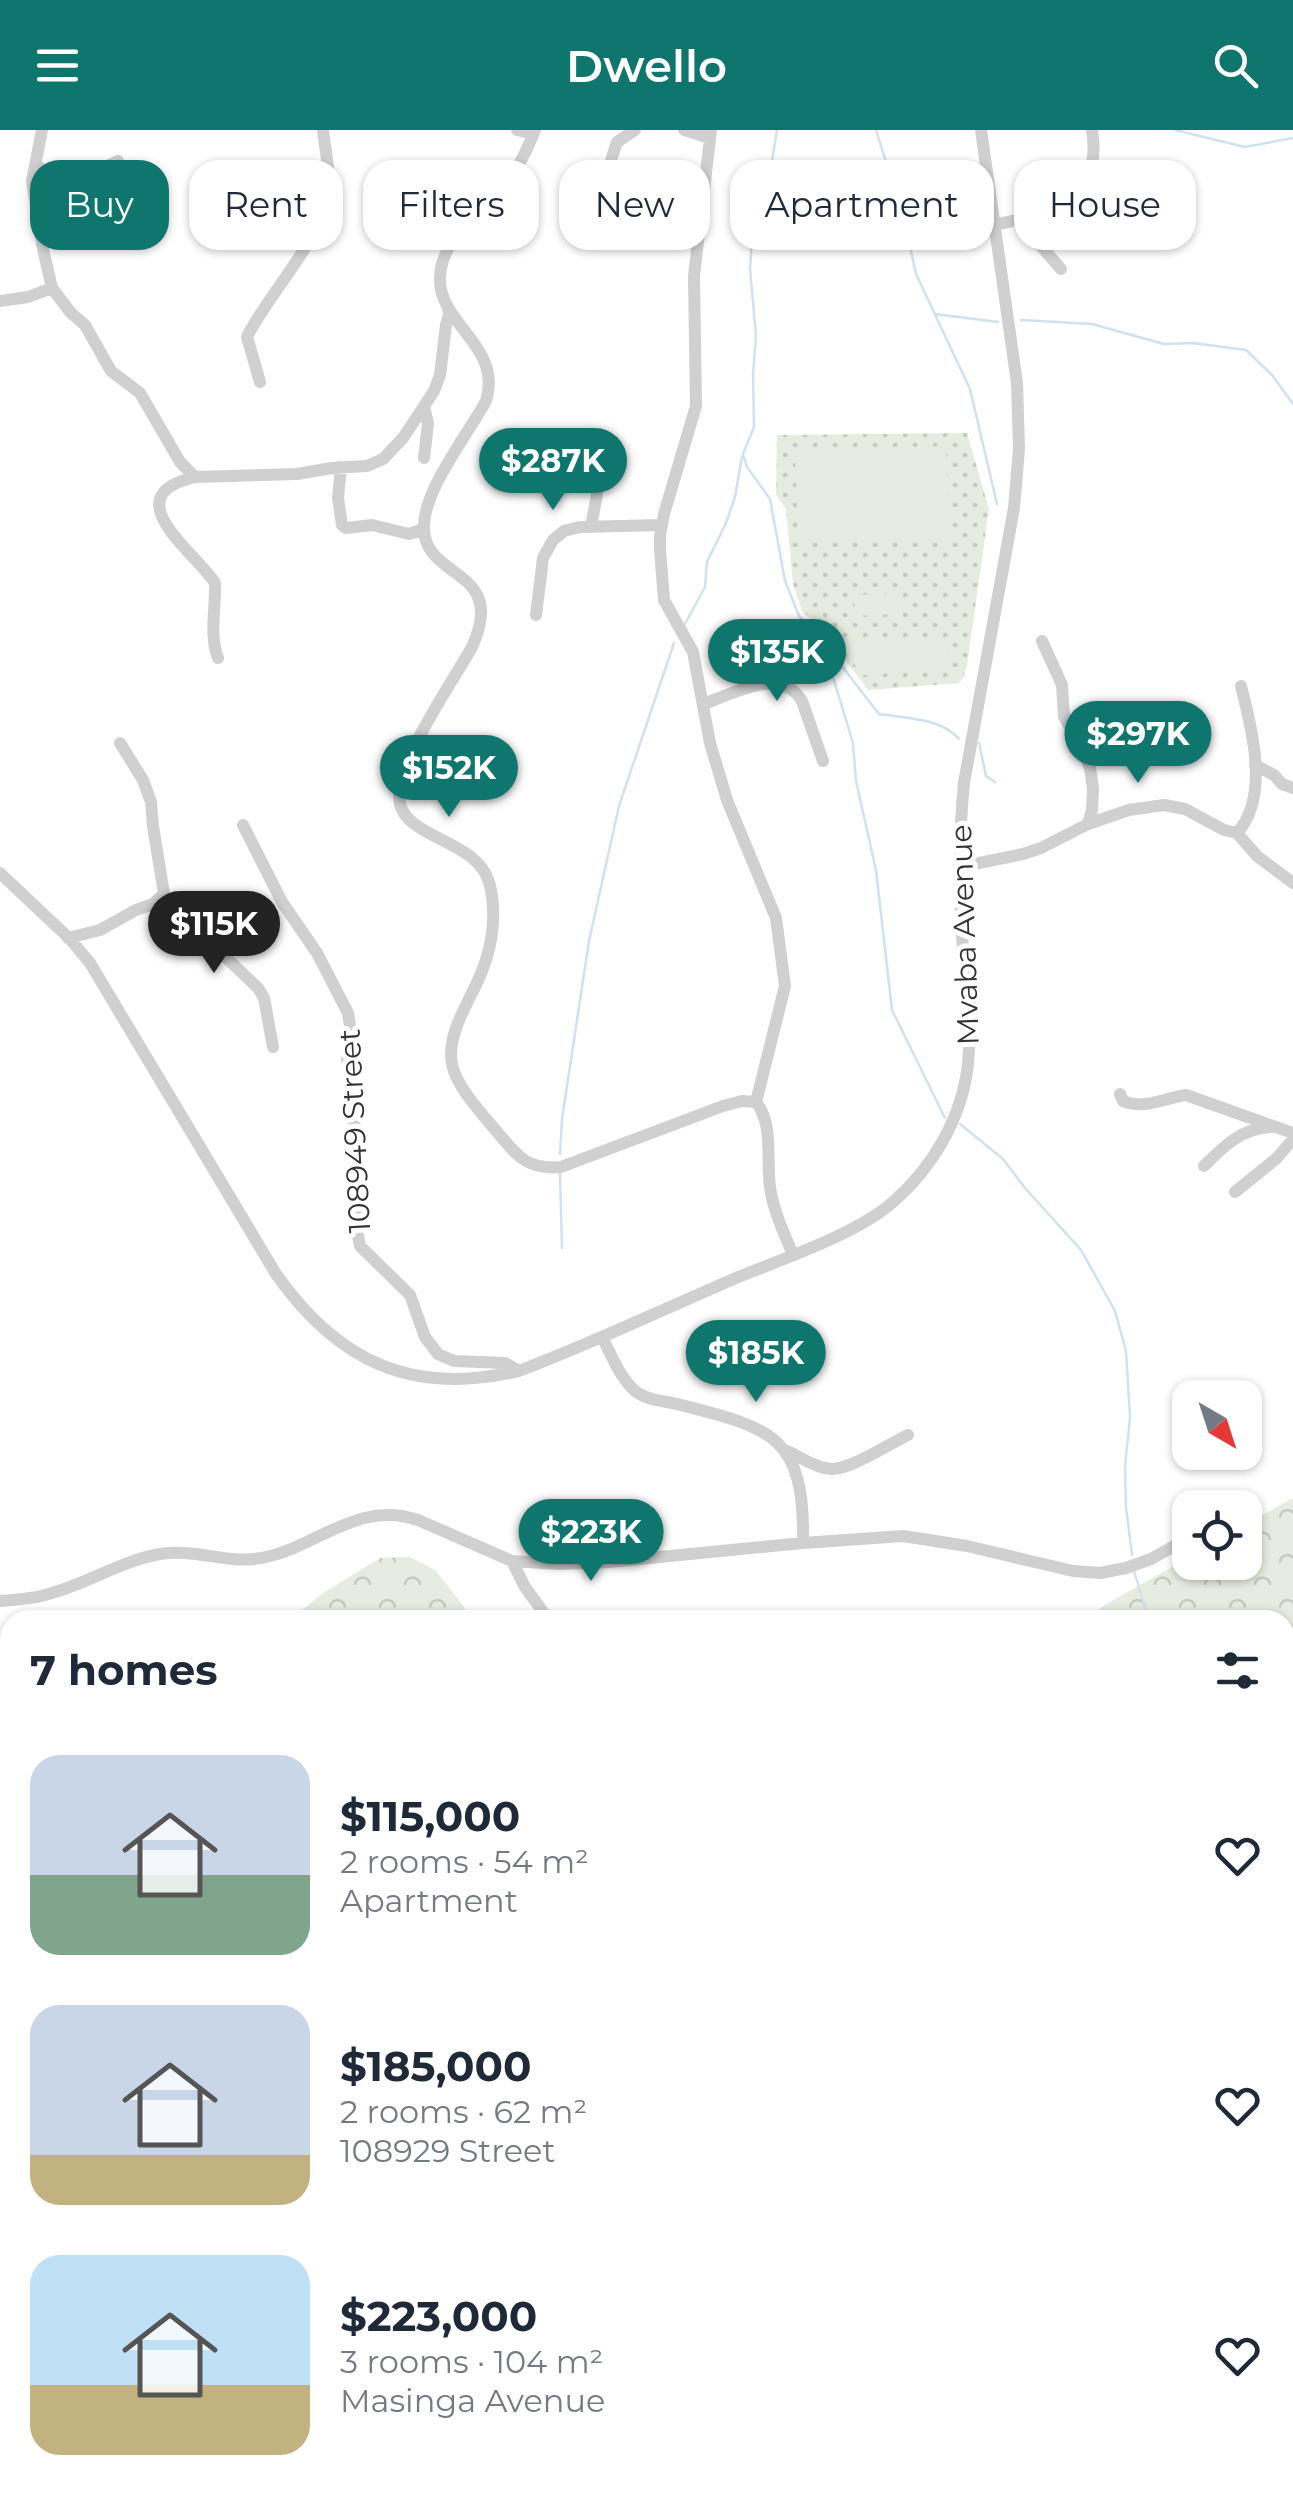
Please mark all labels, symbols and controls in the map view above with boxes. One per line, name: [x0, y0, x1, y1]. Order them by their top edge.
icon: menu: [30, 38, 85, 93]
text: Dwello: [566, 38, 727, 93]
icon: search: [1208, 38, 1263, 93]
chip: Buy: [30, 160, 169, 250]
chip: Rent: [189, 160, 343, 250]
chip: Filters: [363, 160, 539, 250]
chip: New: [559, 160, 710, 250]
chip: Apartment: [730, 160, 994, 250]
chip: House: [1014, 160, 1196, 250]
pin: $287K: [483, 428, 623, 513]
text: $287K: [501, 441, 605, 480]
pin: $135K: [707, 619, 847, 704]
text: $135K: [730, 632, 824, 671]
pin: $297K: [1068, 701, 1208, 786]
text: $297K: [1086, 714, 1190, 753]
pin: $152K: [379, 735, 519, 820]
text: $152K: [402, 748, 496, 787]
street label: Mvaba Avenue: [942, 824, 987, 1046]
pin: $115K: [144, 891, 284, 976]
text: $115K: [170, 904, 258, 943]
street label: 108949 Street: [331, 1028, 378, 1234]
pin: $185K: [686, 1320, 826, 1405]
text: $185K: [708, 1333, 804, 1372]
north arrow: [1172, 1380, 1262, 1470]
map controls: [1172, 1380, 1262, 1580]
button: locate: [1172, 1490, 1262, 1580]
pin: $223K: [521, 1499, 661, 1584]
text: $223K: [541, 1512, 641, 1551]
icon: filters: [1210, 1643, 1265, 1698]
text: 7 homes: [30, 1644, 218, 1696]
text: $115,000: [340, 1790, 520, 1842]
icon: home: [110, 1795, 230, 1915]
icon: heart: [1210, 1828, 1265, 1883]
text: 2 rooms · 54 m²: [340, 1842, 589, 1881]
text: Apartment: [340, 1881, 518, 1920]
text: $185,000: [340, 2040, 532, 2092]
icon: home: [110, 2045, 230, 2165]
icon: heart: [1210, 2078, 1265, 2133]
text: 2 rooms · 62 m²: [340, 2092, 587, 2131]
text: 108929 Street: [340, 2131, 555, 2170]
text: $223,000: [340, 2290, 537, 2342]
icon: home: [110, 2295, 230, 2415]
icon: heart: [1210, 2328, 1265, 2383]
text: 3 rooms · 104 m²: [340, 2342, 603, 2381]
text: Masinga Avenue: [340, 2381, 605, 2420]

